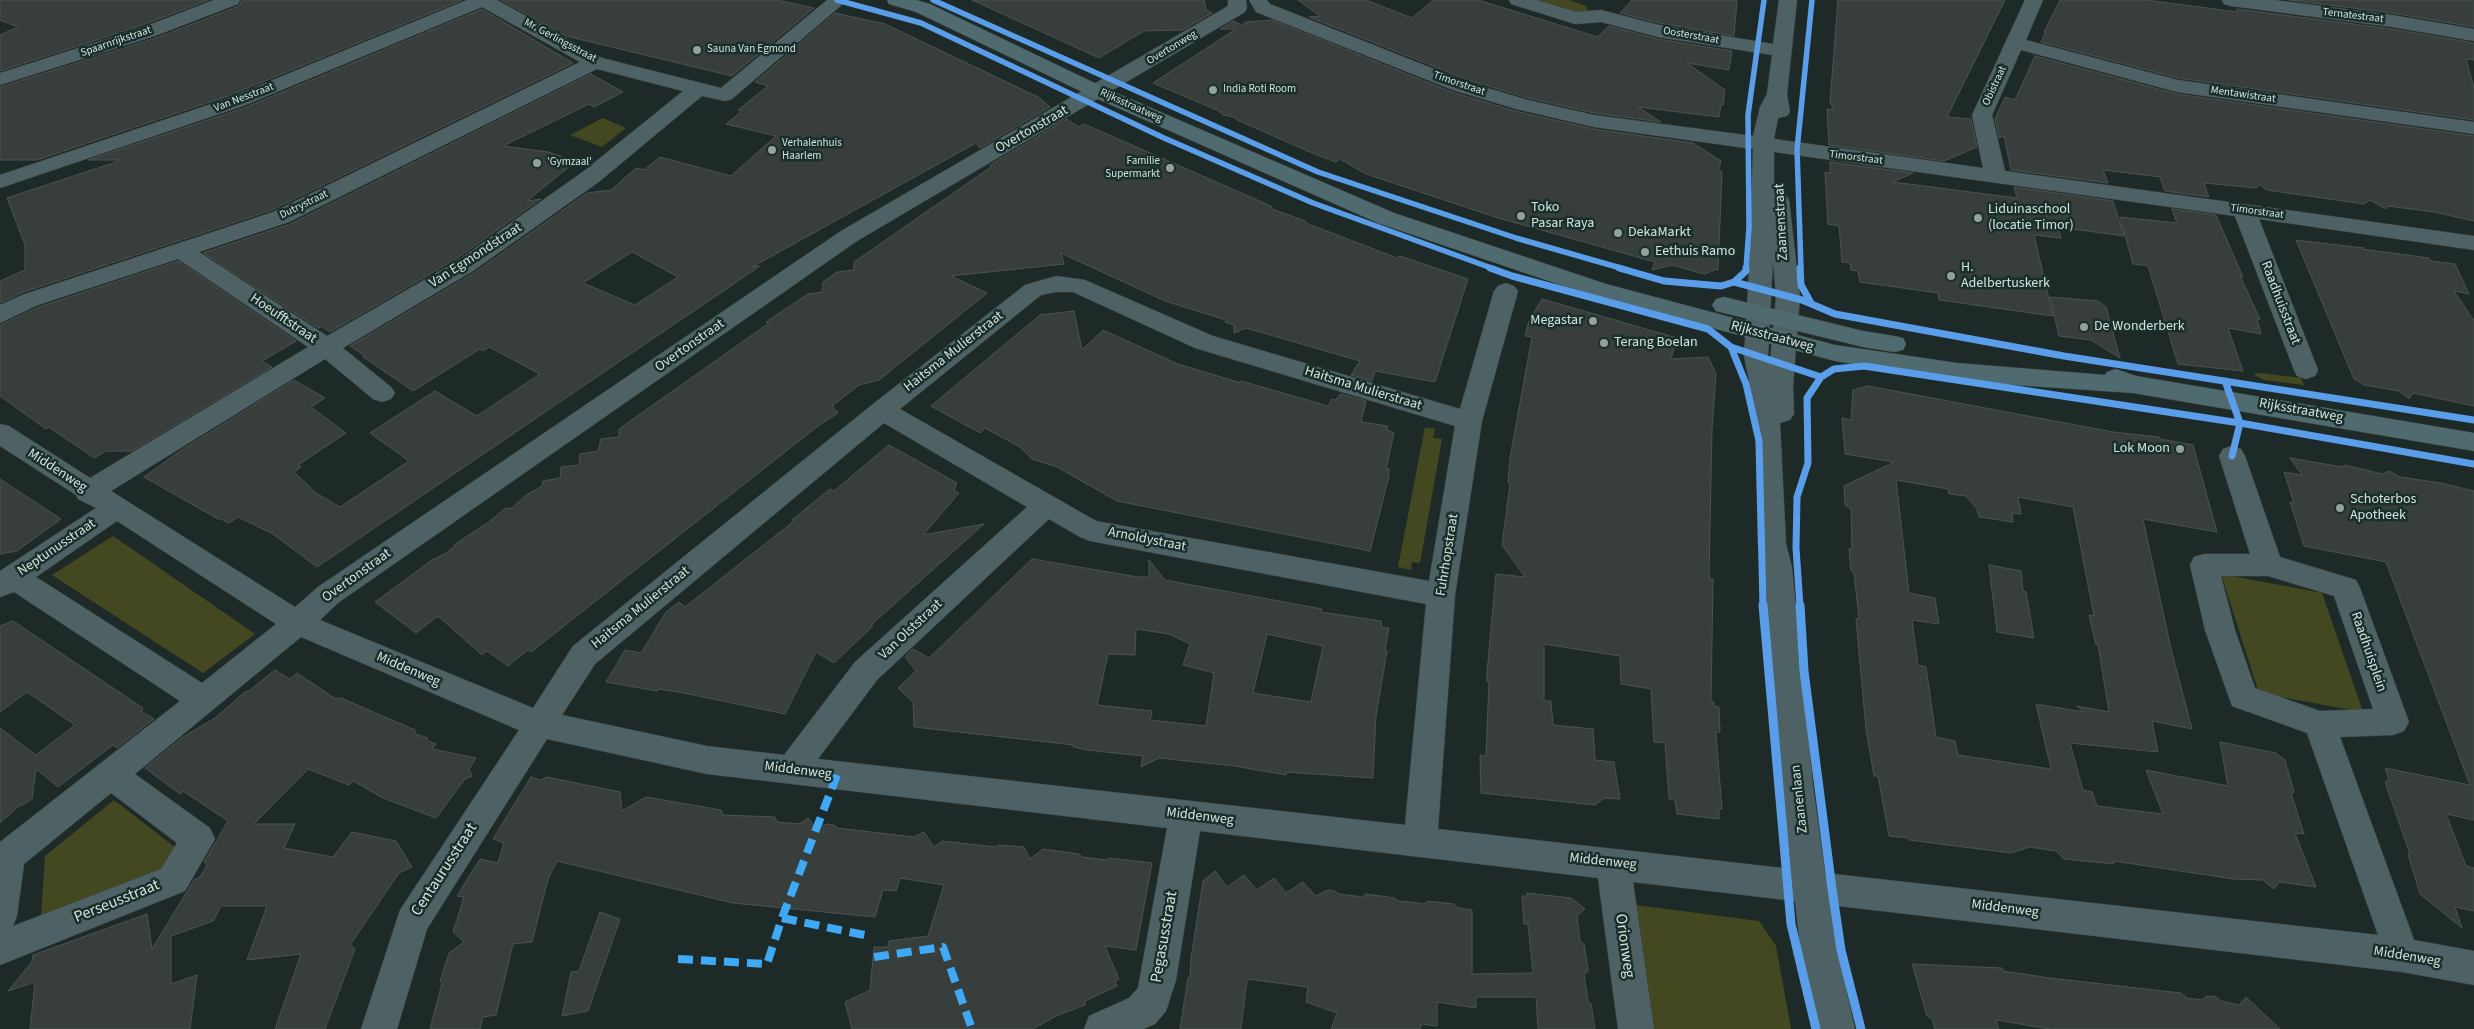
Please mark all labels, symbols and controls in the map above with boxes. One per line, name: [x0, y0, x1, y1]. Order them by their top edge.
street label: Ternatestraat: [2322, 6, 2384, 26]
street label: Mr. Gerlingsstraat: [522, 16, 598, 66]
street label: Spaarnrijkstraat: [79, 24, 153, 60]
street label: Oosterstraat: [1662, 25, 1720, 47]
street label: Overtonweg: [1145, 28, 1199, 68]
place label: Sauna Van Egmond: [707, 43, 796, 57]
marker: Sauna Van Egmond: [691, 44, 703, 56]
street label: Obistraat: [1980, 64, 2010, 108]
street label: Timorstraat: [1431, 69, 1487, 99]
street label: Van Nesstraat: [212, 81, 276, 115]
place label: India Roti Room: [1223, 83, 1296, 97]
marker: India Roti Room: [1207, 84, 1219, 96]
street label: Mentawistraat: [2210, 84, 2276, 106]
street label: Rijksstraatweg: [1098, 86, 1164, 126]
street label: Overtonstraat: [993, 103, 1071, 157]
place label: Verhalenhuis Haarlem: [782, 137, 842, 163]
marker: Verhalenhuis Haarlem: [766, 144, 778, 156]
street label: Timorstraat: [1829, 148, 1883, 168]
place label: Familie Supermarkt: [1105, 155, 1160, 181]
place label: 'Gymzaal': [547, 156, 592, 170]
marker: 'Gymzaal': [531, 157, 543, 169]
marker: Familie Supermarkt: [1164, 162, 1176, 174]
street label: Zaanenstraat: [1772, 183, 1792, 261]
street label: Dutrystraat: [278, 188, 330, 222]
place label: Toko Pasar Raya: [1531, 200, 1594, 232]
place label: Liduinaschool (locatie Timor): [1988, 202, 2074, 234]
street label: Timorstraat: [2229, 202, 2285, 222]
marker: Toko Pasar Raya: [1515, 210, 1527, 222]
marker: Liduinaschool (locatie Timor): [1972, 212, 1984, 224]
street label: Van Egmondstraat: [427, 220, 525, 292]
place label: DekaMarkt: [1628, 225, 1691, 241]
marker: DekaMarkt: [1612, 227, 1624, 239]
place label: Eethuis Ramo: [1655, 244, 1735, 260]
marker: Eethuis Ramo: [1639, 246, 1651, 258]
street label: Raadhuisstraat: [2256, 259, 2304, 347]
place label: H. Adelbertuskerk: [1961, 260, 2050, 292]
marker: H. Adelbertuskerk: [1945, 270, 1957, 282]
street label: Hoeufftstraat: [246, 291, 320, 347]
street label: Haitsma Mulierstraat: [901, 308, 1007, 396]
place label: Megastar: [1530, 313, 1583, 329]
marker: Megastar: [1587, 315, 1599, 327]
street label: Overtonstraat: [652, 316, 728, 376]
street label: Rijksstraatweg: [1729, 318, 1815, 356]
place label: De Wonderberk: [2094, 319, 2185, 335]
marker: De Wonderberk: [2078, 321, 2090, 333]
place label: Terang Boelan: [1614, 335, 1698, 351]
marker: Terang Boelan: [1598, 337, 1610, 349]
street label: Haitsma Mulierstraat: [1302, 363, 1424, 415]
street label: Rijksstraatweg: [2258, 395, 2344, 427]
place label: Lok Moon: [2113, 441, 2170, 457]
marker: Lok Moon: [2174, 443, 2186, 455]
street label: Middenweg: [24, 446, 90, 496]
place label: Schoterbos Apotheek: [2350, 492, 2416, 524]
marker: Schoterbos Apotheek: [2334, 502, 2346, 514]
street label: Fuhrhopstraat: [1433, 513, 1463, 597]
street label: Neptunusstraat: [15, 516, 99, 580]
street label: Arnoldystraat: [1107, 524, 1187, 556]
street label: Overtonstraat: [319, 545, 395, 607]
street label: Haitsma Mulierstraat: [588, 563, 694, 653]
street label: Van Olststraat: [876, 596, 946, 664]
street label: Raadhuisplein: [2346, 610, 2390, 694]
street label: Middenweg: [374, 649, 442, 691]
street label: Middenweg: [763, 759, 833, 783]
street label: Zaanenlaan: [1788, 764, 1812, 834]
street label: Middenweg: [1165, 805, 1235, 829]
street label: Centaurusstraat: [408, 820, 482, 920]
street label: Middenweg: [1568, 850, 1638, 874]
street label: Perseusstraat: [71, 876, 163, 928]
street label: Pegasusstraat: [1147, 890, 1183, 984]
street label: Middenweg: [1970, 897, 2040, 921]
street label: Orionweg: [1610, 913, 1638, 979]
street label: Middenweg: [2372, 943, 2442, 971]

